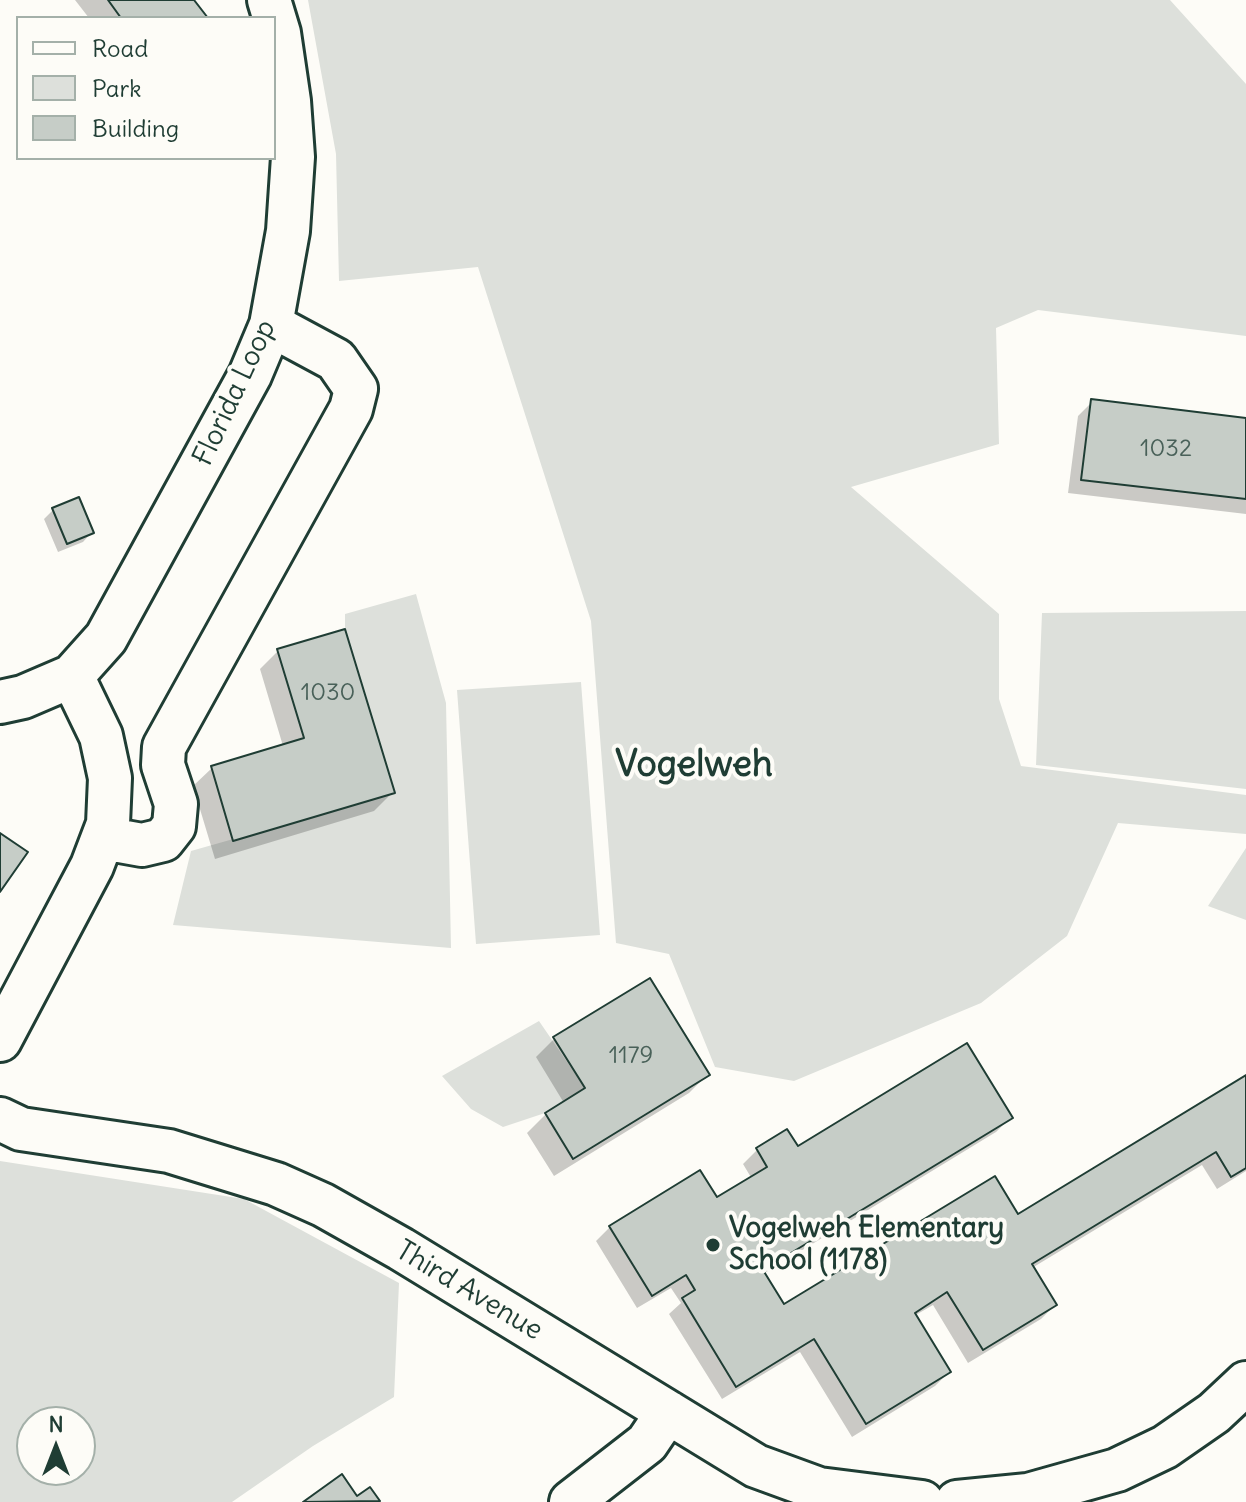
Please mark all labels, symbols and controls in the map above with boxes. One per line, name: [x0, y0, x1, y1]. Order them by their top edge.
legend: [16, 16, 276, 160]
text: Road: [92, 33, 148, 63]
text: Park: [92, 73, 142, 103]
text: Building: [92, 113, 179, 143]
street label: Florida Loop: [187, 315, 283, 471]
house number: 1032: [1140, 435, 1192, 463]
house number: 1030: [301, 679, 355, 707]
district label: Vogelweh: [615, 744, 773, 788]
house number: 1179: [609, 1042, 653, 1070]
place label: Vogelweh Elementary School (1178): [729, 1212, 1004, 1278]
street label: Third Avenue: [390, 1234, 548, 1348]
marker: Vogelweh Elementary School (1178): [704, 1236, 722, 1254]
north arrow: [16, 1406, 96, 1486]
text: N: [48, 1410, 64, 1438]

